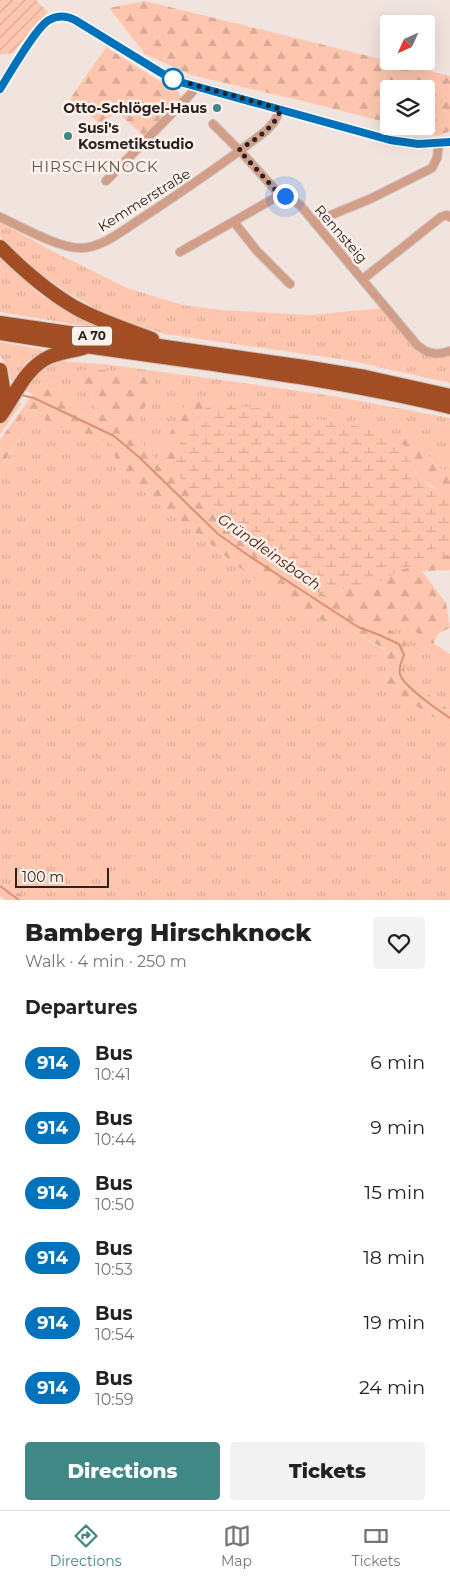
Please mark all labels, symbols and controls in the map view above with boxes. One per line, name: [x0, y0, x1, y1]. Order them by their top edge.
north arrow: [380, 15, 435, 70]
map controls: [380, 15, 435, 135]
unlabelled marker: [162, 68, 184, 90]
button: layers: [380, 80, 435, 135]
place label: Otto-Schlögel-Haus: [63, 99, 208, 117]
marker: Otto-Schlögel-Haus: [211, 102, 223, 114]
place label: Susi's Kosmetikstudio: [78, 119, 194, 153]
marker: Susi's Kosmetikstudio: [62, 130, 74, 142]
district label: HIRSCHKNOCK: [31, 157, 159, 176]
street label: Kemmerstraße: [95, 164, 193, 236]
your location: [273, 184, 298, 209]
street label: Rennsteig: [311, 201, 371, 267]
road number: A 70: [72, 326, 112, 346]
water label: Gründleinsbach: [214, 509, 324, 594]
scale bar: [15, 865, 109, 888]
text: 100 m: [22, 868, 64, 886]
button: heart: [373, 917, 425, 969]
text: Bamberg Hirschknock: [25, 918, 312, 947]
text: Walk · 4 min · 250 m: [25, 952, 187, 971]
text: Departures: [25, 996, 137, 1019]
text: Bus: [95, 1042, 133, 1065]
text: 6 min: [370, 1051, 425, 1074]
text: 914: [37, 1052, 68, 1074]
text: 10:41: [95, 1065, 131, 1084]
text: Bus: [95, 1107, 133, 1130]
text: 9 min: [370, 1116, 425, 1139]
text: 914: [37, 1117, 68, 1139]
text: 10:44: [95, 1130, 136, 1149]
text: Bus: [95, 1172, 133, 1195]
text: 15 min: [364, 1181, 425, 1204]
text: 914: [37, 1182, 68, 1204]
text: 10:50: [95, 1195, 134, 1214]
text: Bus: [95, 1237, 133, 1260]
text: 18 min: [363, 1246, 425, 1269]
text: 914: [37, 1247, 68, 1269]
text: 10:53: [95, 1260, 133, 1279]
text: Bus: [95, 1302, 133, 1325]
text: 19 min: [363, 1311, 425, 1334]
text: 914: [37, 1312, 68, 1334]
text: 10:54: [95, 1325, 134, 1344]
text: Bus: [95, 1367, 133, 1390]
text: 24 min: [359, 1376, 425, 1399]
text: 914: [37, 1377, 68, 1399]
text: 10:59: [95, 1390, 134, 1409]
button: Directions: [25, 1442, 220, 1500]
button: Tickets: [230, 1442, 425, 1500]
tab: Directions: [50, 1522, 121, 1570]
tab: Map: [221, 1522, 252, 1570]
tab: Tickets: [352, 1522, 400, 1570]

